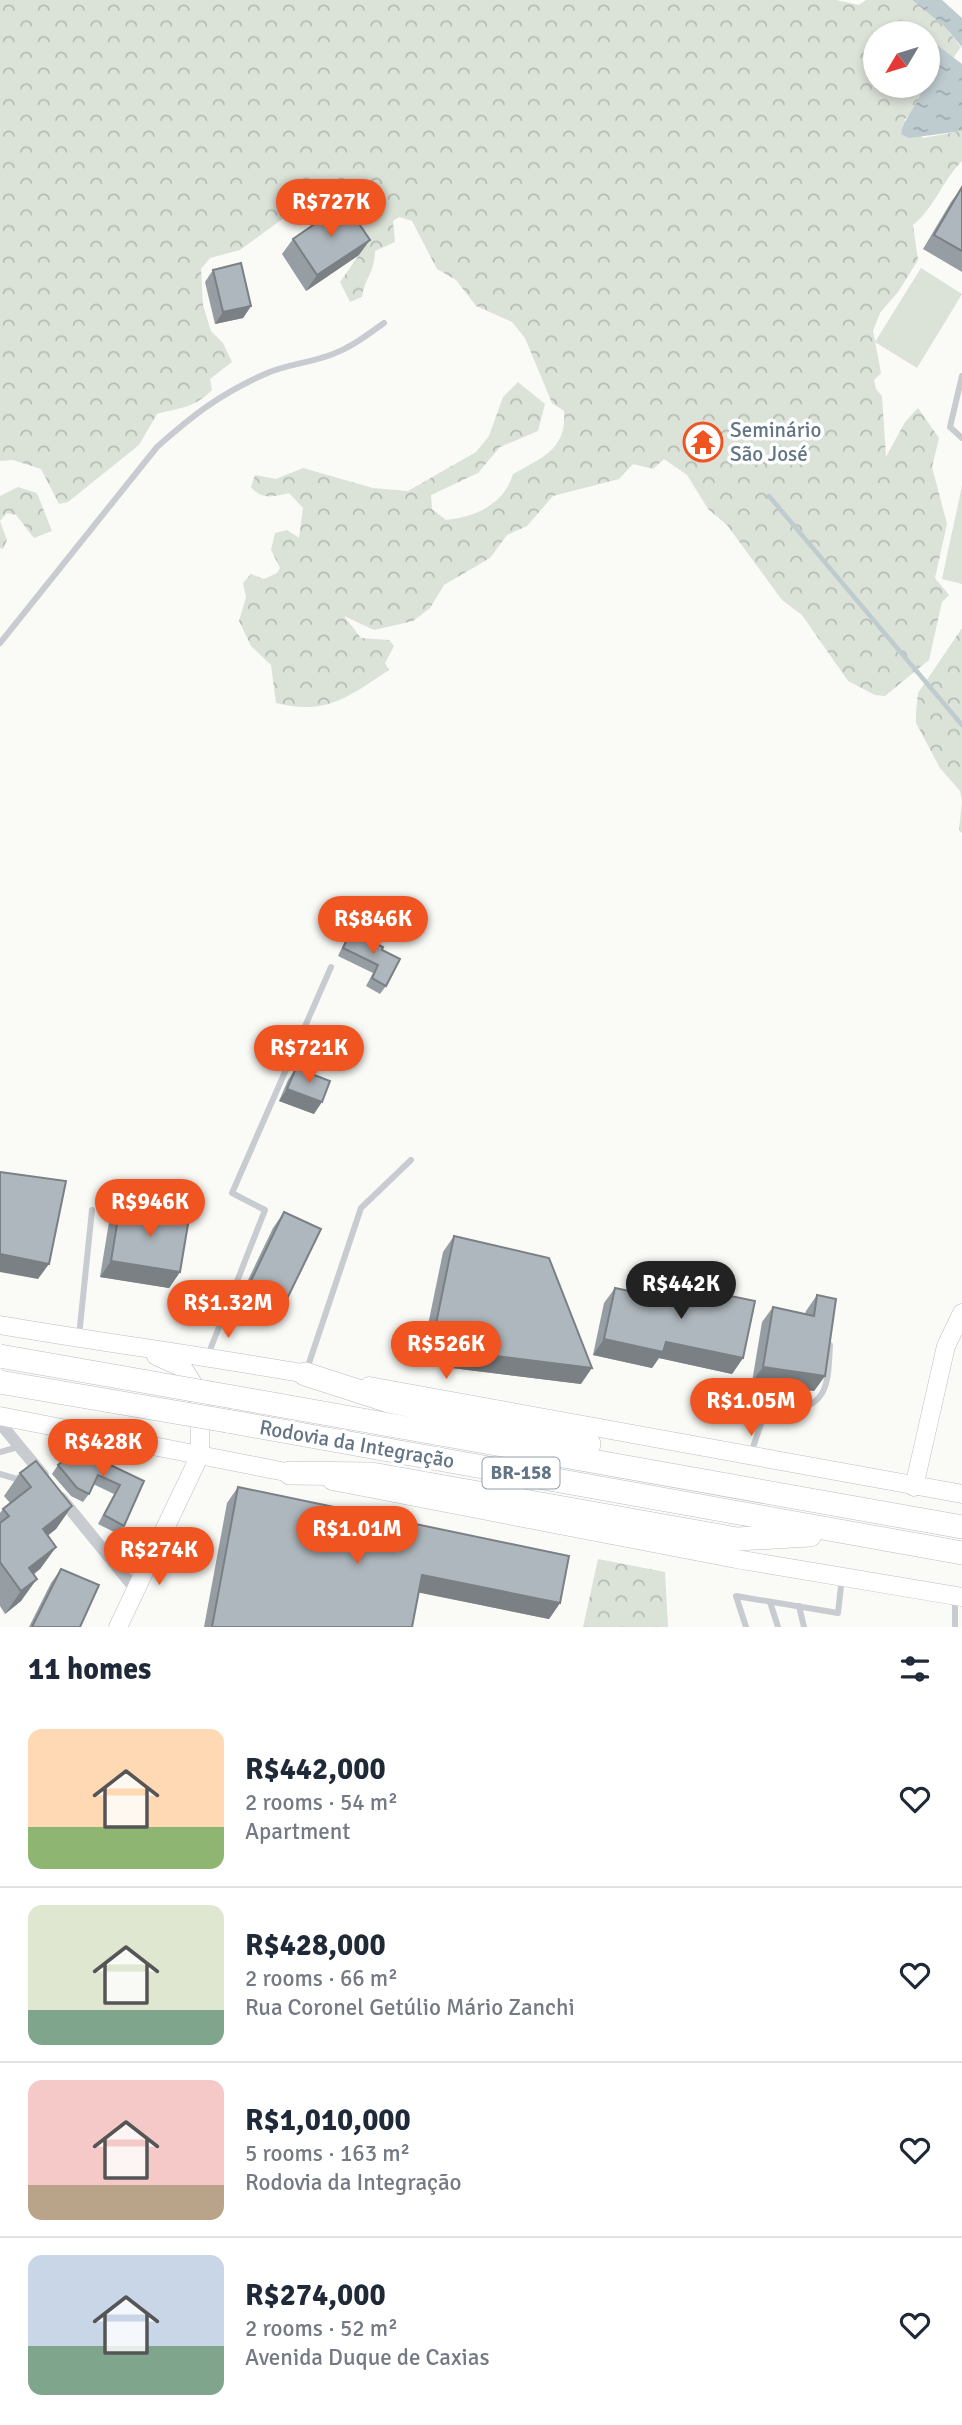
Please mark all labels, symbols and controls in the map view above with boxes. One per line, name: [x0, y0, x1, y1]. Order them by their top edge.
north arrow: [863, 21, 940, 98]
map controls: [863, 21, 940, 98]
pin: R$727K: [274, 180, 388, 239]
text: R$727K: [292, 187, 370, 216]
place label: Seminário São José: [730, 417, 821, 467]
temple icon: Seminário São José: [682, 421, 724, 463]
pin: R$846K: [316, 897, 430, 956]
text: R$846K: [334, 904, 412, 933]
pin: R$721K: [252, 1026, 366, 1085]
text: R$721K: [270, 1033, 348, 1062]
pin: R$946K: [93, 1180, 207, 1239]
text: R$946K: [111, 1187, 189, 1216]
pin: R$442K: [624, 1262, 738, 1321]
text: R$442K: [642, 1269, 720, 1298]
pin: R$1.32M: [163, 1280, 293, 1340]
text: R$1.32M: [183, 1288, 273, 1317]
pin: R$526K: [389, 1322, 503, 1381]
text: R$526K: [407, 1329, 485, 1358]
pin: R$1.05M: [686, 1378, 816, 1438]
text: R$1.05M: [706, 1386, 796, 1415]
street label: Rodovia da Integração: [257, 1414, 457, 1474]
pin: R$428K: [46, 1420, 160, 1479]
text: R$428K: [64, 1427, 142, 1456]
road number: BR-158: [482, 1457, 560, 1488]
pin: R$1.01M: [292, 1506, 422, 1566]
text: R$1.01M: [312, 1514, 402, 1543]
pin: R$274K: [102, 1528, 216, 1587]
text: R$274K: [120, 1535, 198, 1564]
icon: filters: [896, 1650, 934, 1688]
text: 11 homes: [28, 1651, 151, 1688]
text: R$442,000: [245, 1751, 386, 1788]
icon: home: [84, 1757, 168, 1841]
icon: heart: [896, 1780, 934, 1818]
text: 2 rooms · 54 m²: [245, 1788, 398, 1817]
text: Apartment: [245, 1817, 350, 1846]
text: R$428,000: [245, 1927, 386, 1964]
icon: home: [84, 1933, 168, 2017]
icon: heart: [896, 1956, 934, 1994]
text: 2 rooms · 66 m²: [245, 1964, 398, 1993]
text: Rua Coronel Getúlio Mário Zanchi: [245, 1993, 575, 2022]
text: R$1,010,000: [245, 2102, 411, 2139]
icon: home: [84, 2108, 168, 2192]
icon: heart: [896, 2131, 934, 2169]
text: 5 rooms · 163 m²: [245, 2139, 410, 2168]
text: Rodovia da Integração: [245, 2168, 461, 2197]
text: R$274,000: [245, 2277, 386, 2314]
icon: home: [84, 2283, 168, 2367]
icon: heart: [896, 2306, 934, 2344]
text: 2 rooms · 52 m²: [245, 2314, 398, 2343]
text: Avenida Duque de Caxias: [245, 2343, 490, 2372]

